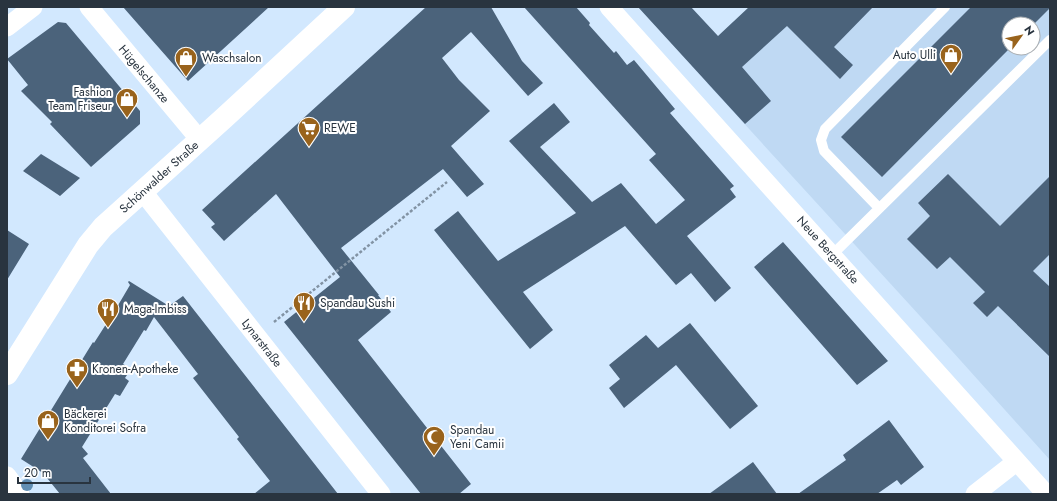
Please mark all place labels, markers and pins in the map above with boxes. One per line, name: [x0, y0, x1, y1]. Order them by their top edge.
shop icon: Auto Ulli: [938, 42, 964, 75]
shop icon: Waschsalon: [173, 45, 199, 78]
place label: Auto Ulli: [893, 46, 936, 64]
place label: Waschsalon: [202, 49, 262, 67]
place label: Fashion Team Friseur: [48, 83, 113, 115]
shop icon: Fashion Team Friseur: [114, 86, 140, 119]
supermarket icon: REWE: [296, 115, 322, 148]
place label: REWE: [324, 119, 356, 137]
restaurant icon: Spandau Sushi: [291, 290, 317, 323]
place label: Spandau Sushi: [320, 294, 395, 312]
restaurant icon: Maga-Imbiss: [95, 296, 121, 329]
place label: Maga-Imbiss: [124, 300, 187, 318]
pharmacy icon: Kronen-Apotheke: [64, 356, 90, 389]
place label: Kronen-Apotheke: [92, 360, 179, 378]
place label: Bäckerei Konditorei Sofra: [64, 405, 146, 437]
shop icon: Bäckerei Konditorei Sofra: [35, 408, 61, 441]
place label: Spandau Yeni Camii: [450, 421, 504, 453]
mosque icon: Spandau Yeni Camii: [421, 424, 447, 457]

